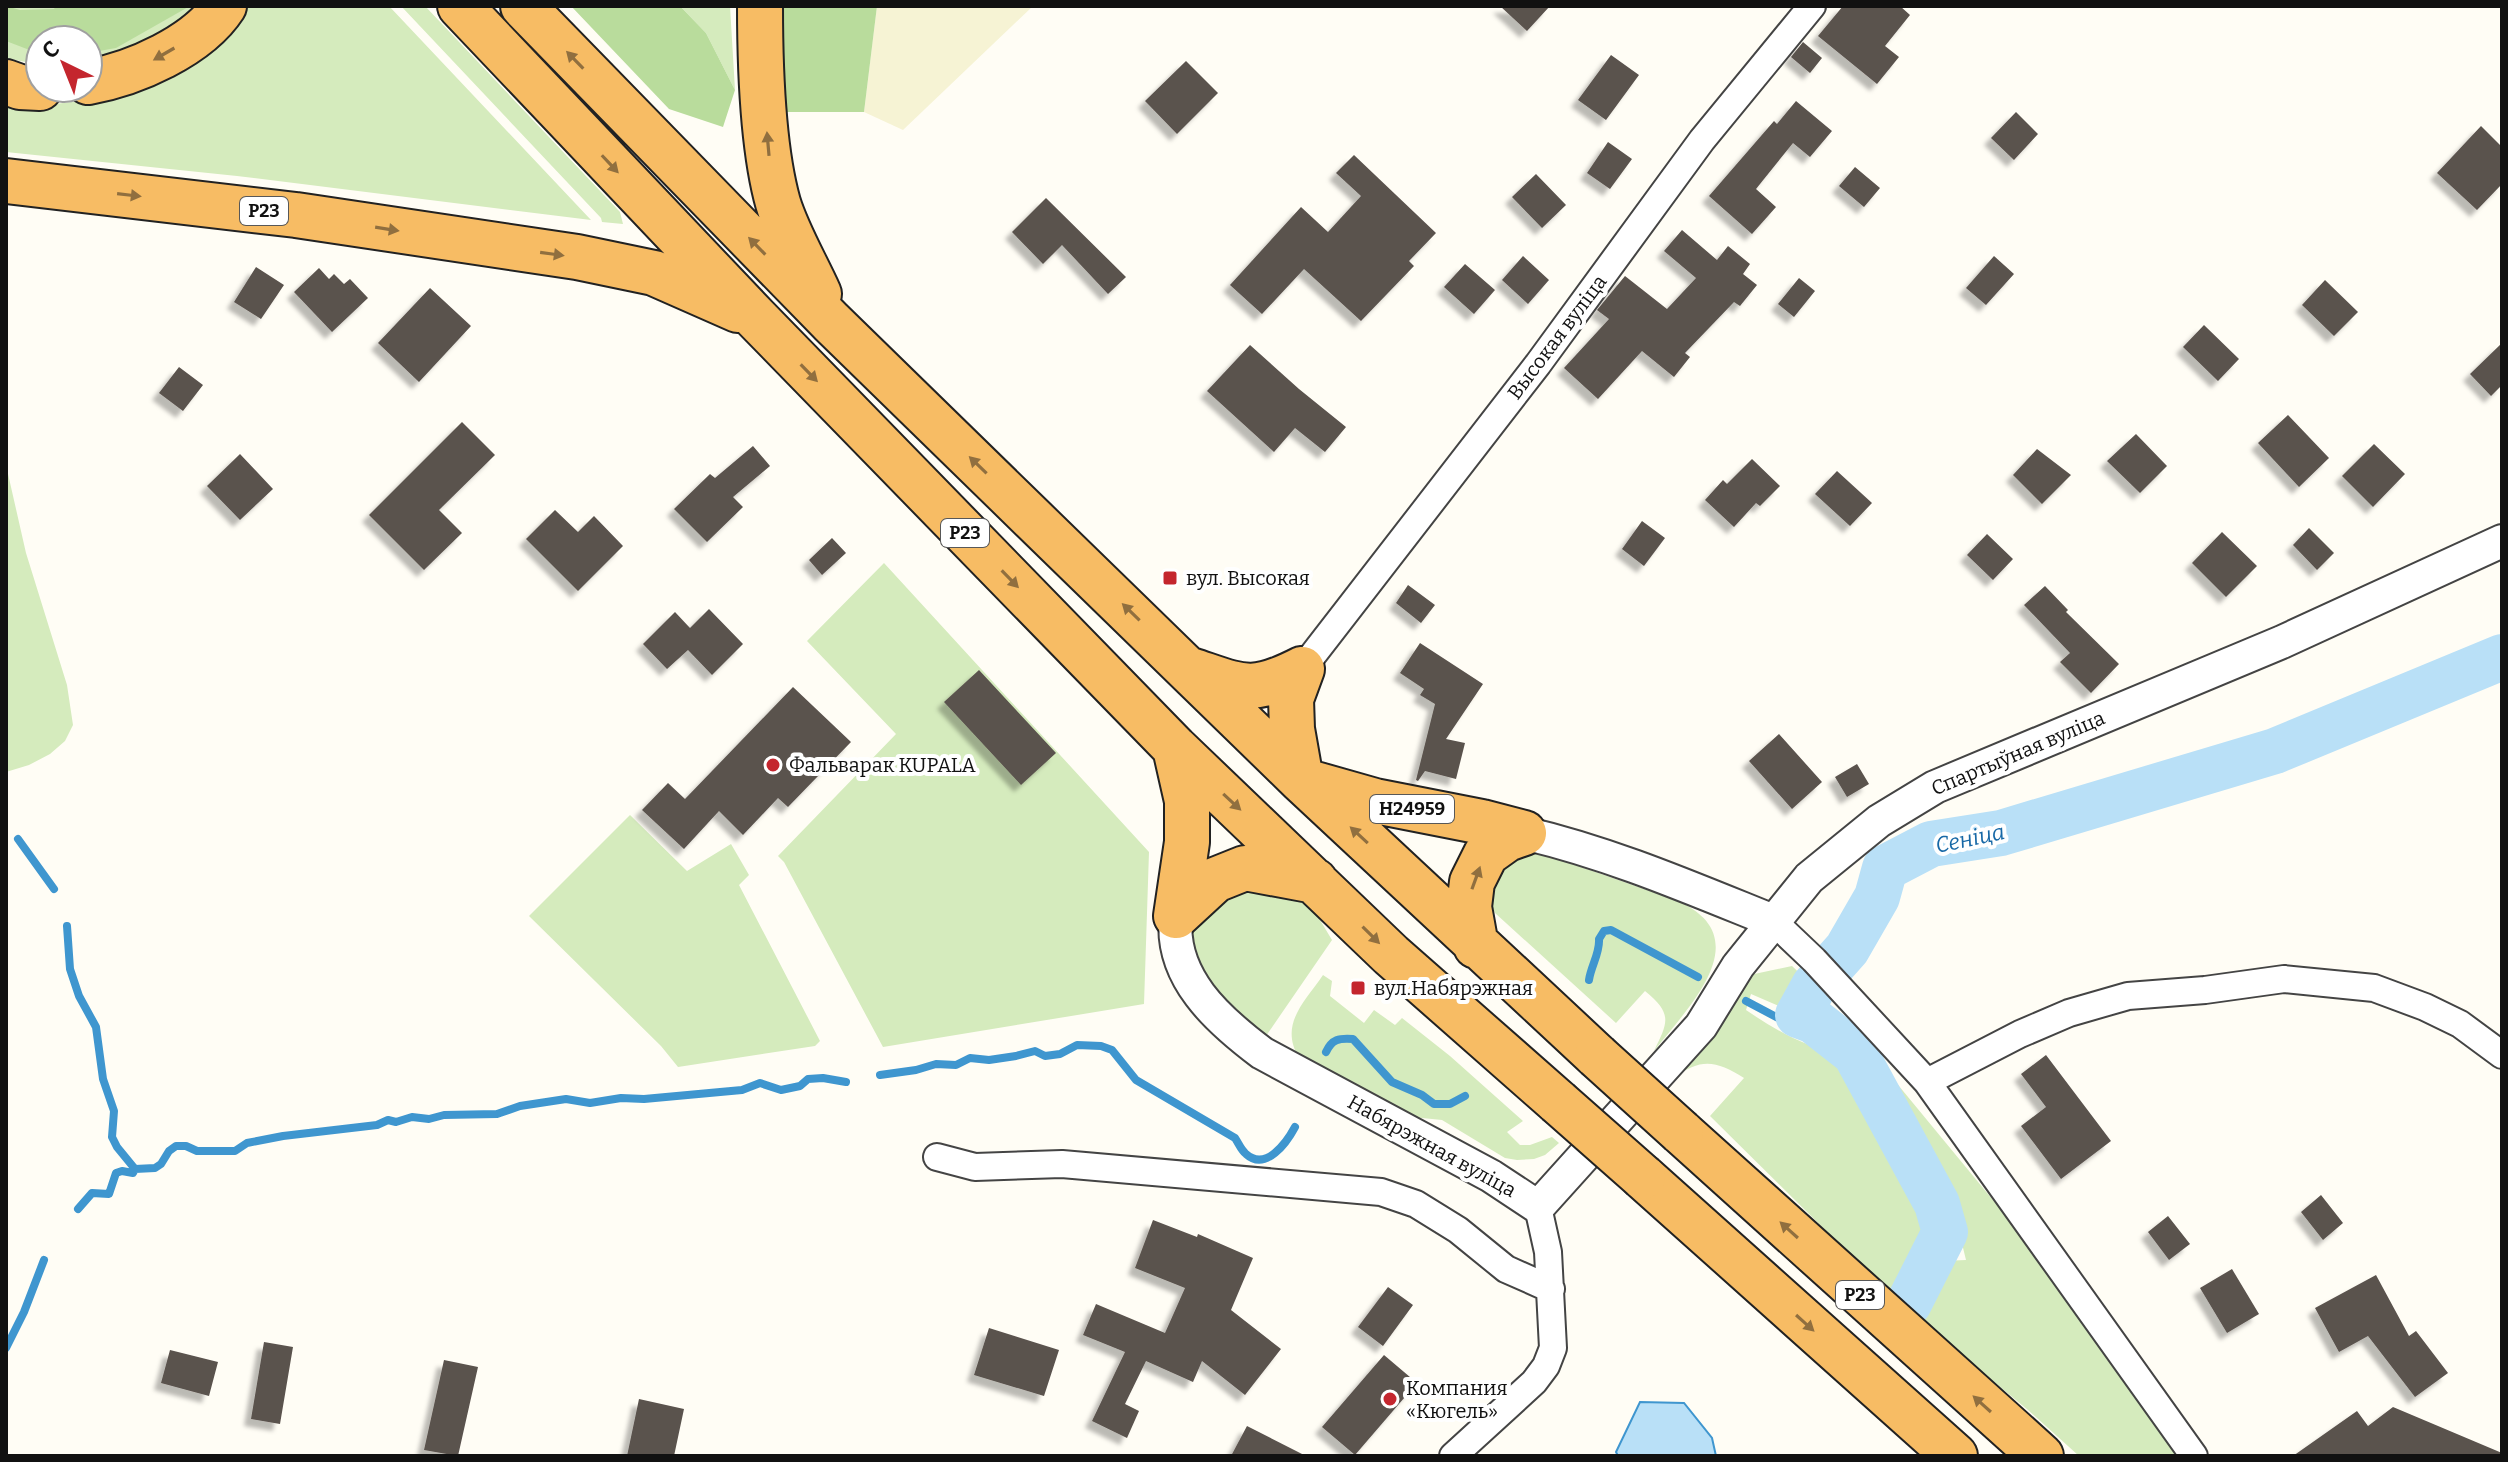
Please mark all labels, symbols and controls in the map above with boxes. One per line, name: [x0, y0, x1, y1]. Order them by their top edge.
north arrow: [24, 24, 104, 104]
text: С: [36, 35, 65, 64]
one-way arrow: [153, 47, 176, 61]
one-way arrow: [567, 51, 585, 70]
one-way arrow: [761, 131, 774, 156]
one-way arrow: [600, 154, 619, 173]
one-way arrow: [117, 189, 142, 202]
road number: Р23: [240, 197, 288, 225]
one-way arrow: [375, 223, 400, 236]
one-way arrow: [748, 237, 767, 256]
one-way arrow: [540, 248, 565, 260]
street label: Высокая вуліца: [1502, 270, 1612, 404]
one-way arrow: [799, 363, 818, 382]
one-way arrow: [969, 457, 988, 475]
road number: Р23: [941, 519, 989, 547]
place label: вул. Высокая: [1186, 566, 1310, 590]
one-way arrow: [1000, 569, 1019, 588]
marker: вул. Высокая: [1161, 569, 1179, 587]
one-way arrow: [1122, 604, 1141, 622]
street label: Спартыўная вуліца: [1928, 706, 2108, 800]
place label: Фальварак KUPALA: [789, 753, 977, 777]
marker: Фальварак KUPALA: [764, 756, 782, 774]
one-way arrow: [1222, 792, 1241, 810]
road number: Н24959: [1370, 795, 1454, 823]
water label: Сеніца: [1933, 818, 2007, 859]
one-way arrow: [1349, 826, 1368, 844]
one-way arrow: [1470, 866, 1482, 890]
one-way arrow: [1361, 926, 1380, 944]
place label: вул.Набярэжная: [1374, 976, 1533, 1000]
marker: вул.Набярэжная: [1349, 979, 1367, 997]
street label: Набярэжная вуліца: [1344, 1090, 1520, 1202]
one-way arrow: [1780, 1222, 1799, 1240]
road number: Р23: [1836, 1281, 1884, 1309]
one-way arrow: [1796, 1313, 1815, 1331]
place label: Компания «Кюгель»: [1406, 1376, 1507, 1423]
marker: Компания «Кюгель»: [1381, 1390, 1399, 1408]
one-way arrow: [1973, 1396, 1993, 1413]

